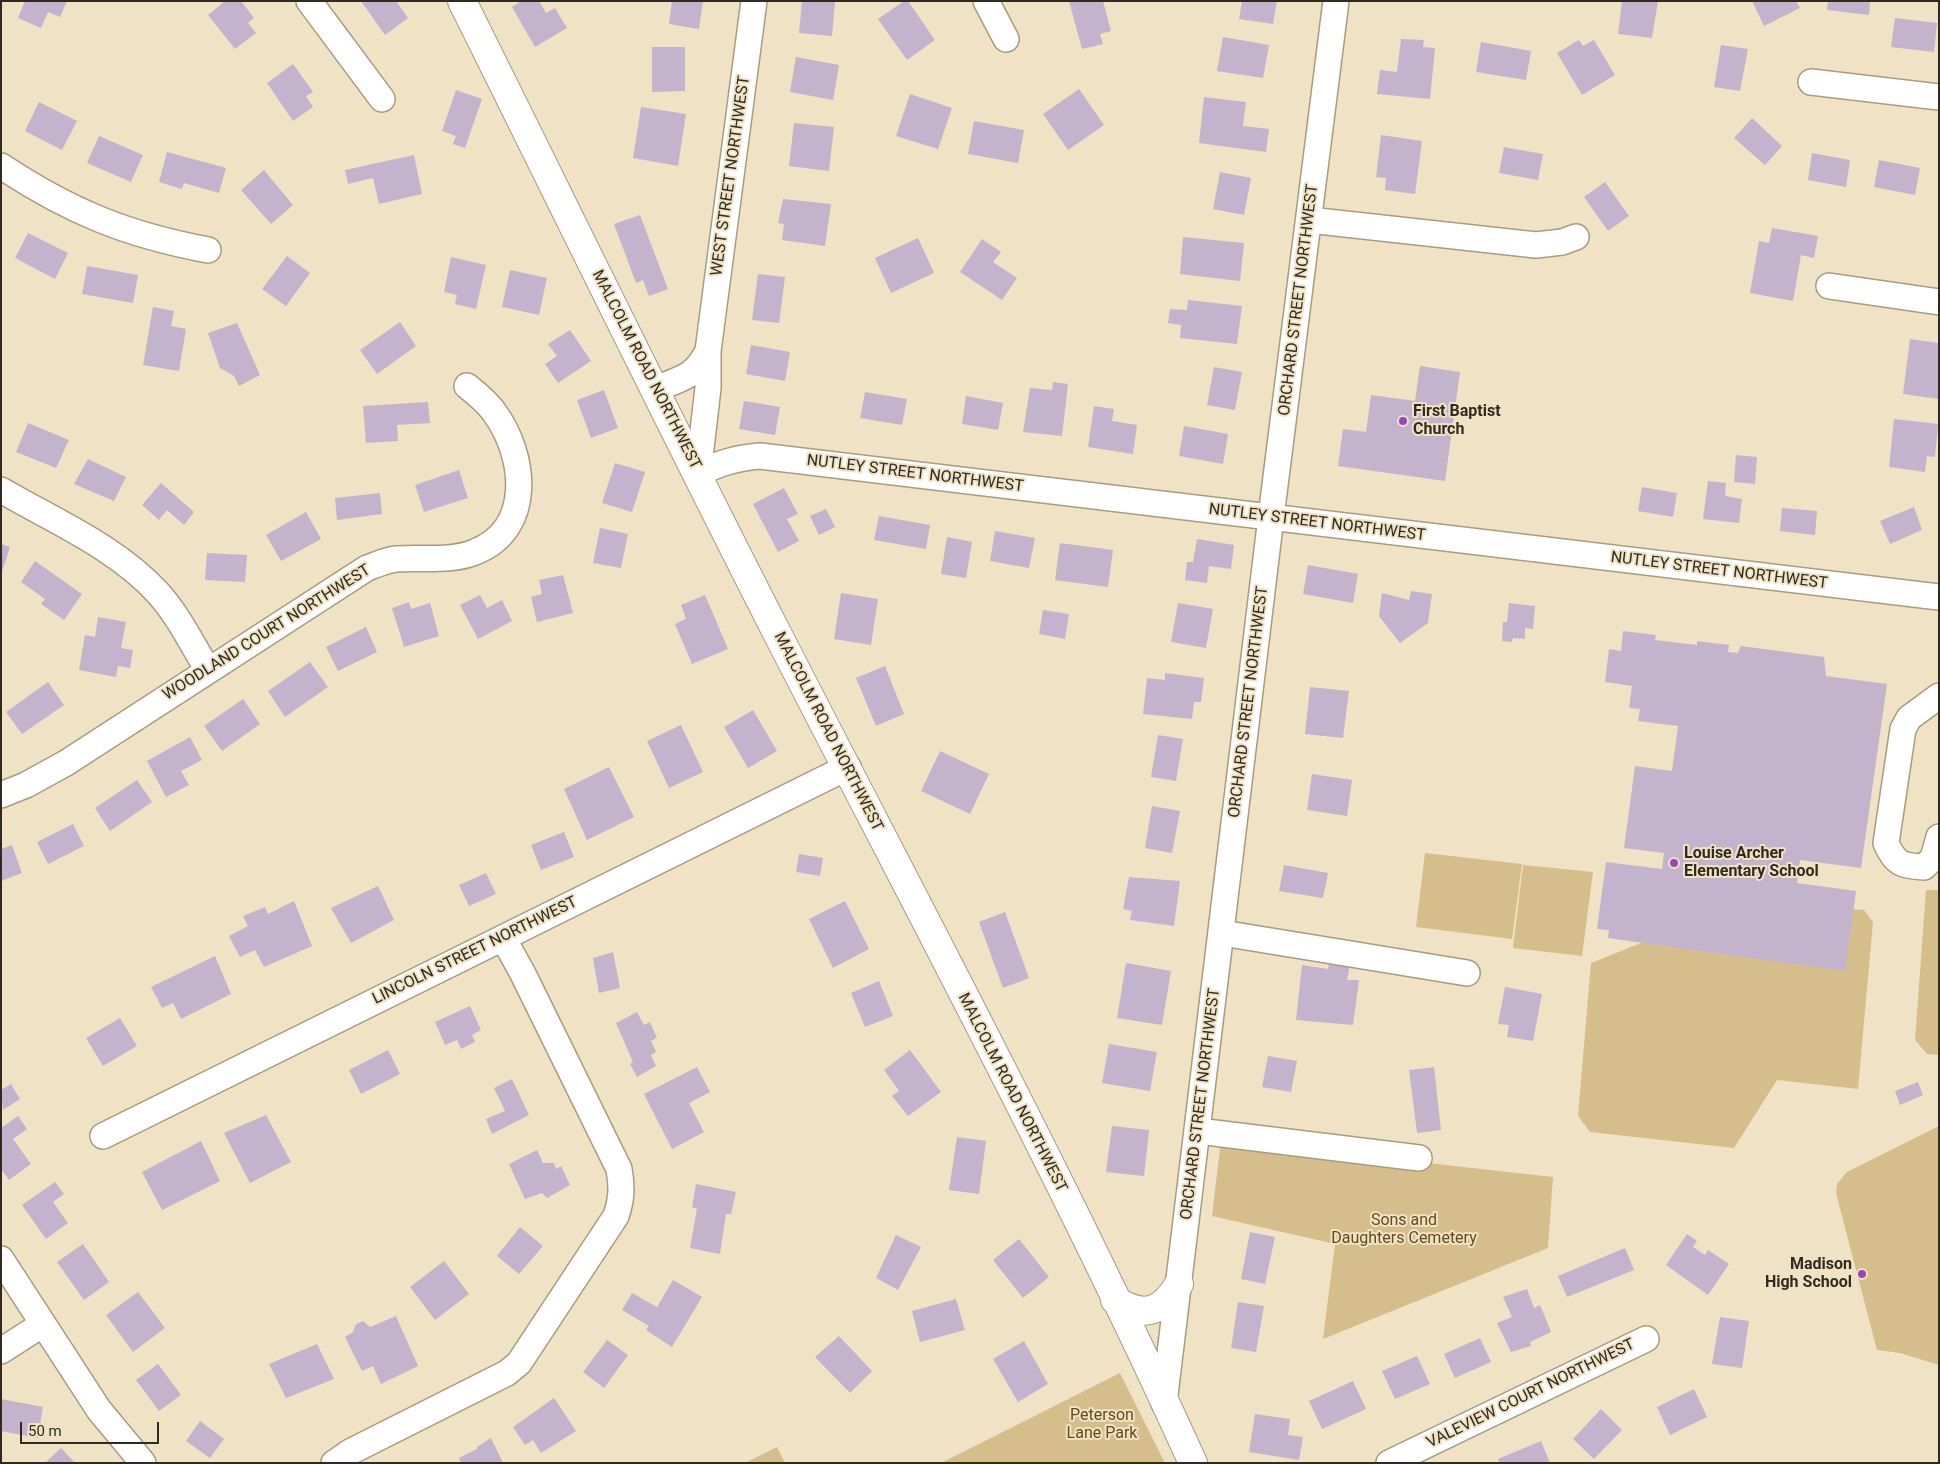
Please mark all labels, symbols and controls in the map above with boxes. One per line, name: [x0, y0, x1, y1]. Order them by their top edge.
street label: WEST STREET NORTHWEST: [707, 75, 755, 277]
street label: ORCHARD STREET NORTHWEST: [1275, 183, 1323, 417]
street label: MALCOLM ROAD NORTHWEST: [587, 267, 705, 473]
place label: First Baptist Church: [1413, 402, 1501, 440]
marker: First Baptist Church: [1397, 415, 1409, 427]
street label: NUTLEY STREET NORTHWEST: [805, 451, 1025, 497]
street label: NUTLEY STREET NORTHWEST: [1207, 500, 1427, 546]
street label: NUTLEY STREET NORTHWEST: [1609, 548, 1829, 594]
street label: WOODLAND COURT NORTHWEST: [160, 561, 374, 705]
street label: ORCHARD STREET NORTHWEST: [1225, 585, 1273, 819]
street label: MALCOLM ROAD NORTHWEST: [769, 629, 887, 835]
place label: Louise Archer Elementary School: [1684, 844, 1819, 882]
marker: Louise Archer Elementary School: [1668, 857, 1680, 869]
street label: LINCOLN STREET NORTHWEST: [369, 893, 581, 1009]
street label: ORCHARD STREET NORTHWEST: [1177, 987, 1225, 1221]
street label: MALCOLM ROAD NORTHWEST: [953, 990, 1071, 1196]
park label: Sons and Daughters Cemetery: [1331, 1211, 1477, 1249]
place label: Madison High School: [1765, 1255, 1852, 1293]
marker: Madison High School: [1856, 1268, 1868, 1280]
street label: VALEVIEW COURT NORTHWEST: [1424, 1335, 1638, 1453]
park label: Peterson Lane Park: [1067, 1406, 1137, 1444]
scale bar: [22, 1412, 161, 1444]
text: 50 m: [28, 1422, 62, 1440]

